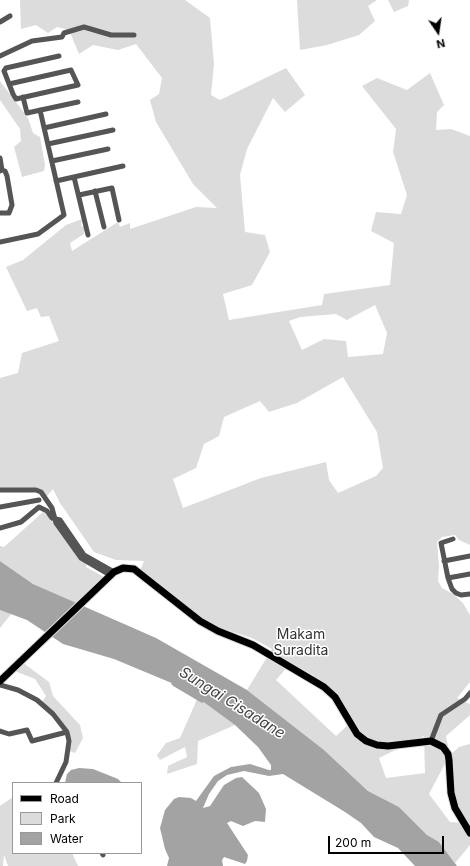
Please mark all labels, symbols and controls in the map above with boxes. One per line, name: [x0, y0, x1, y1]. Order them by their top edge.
north arrow: [418, 12, 458, 52]
text: N: [435, 36, 446, 51]
park label: Makam Suradita: [274, 627, 328, 660]
water label: Sungai Cisadane: [176, 663, 288, 743]
legend: [12, 782, 142, 854]
text: Road: [50, 791, 79, 806]
text: Park: [50, 811, 76, 826]
scale bar: [330, 828, 446, 854]
text: Water: [50, 831, 83, 846]
text: 200 m: [335, 835, 371, 850]

